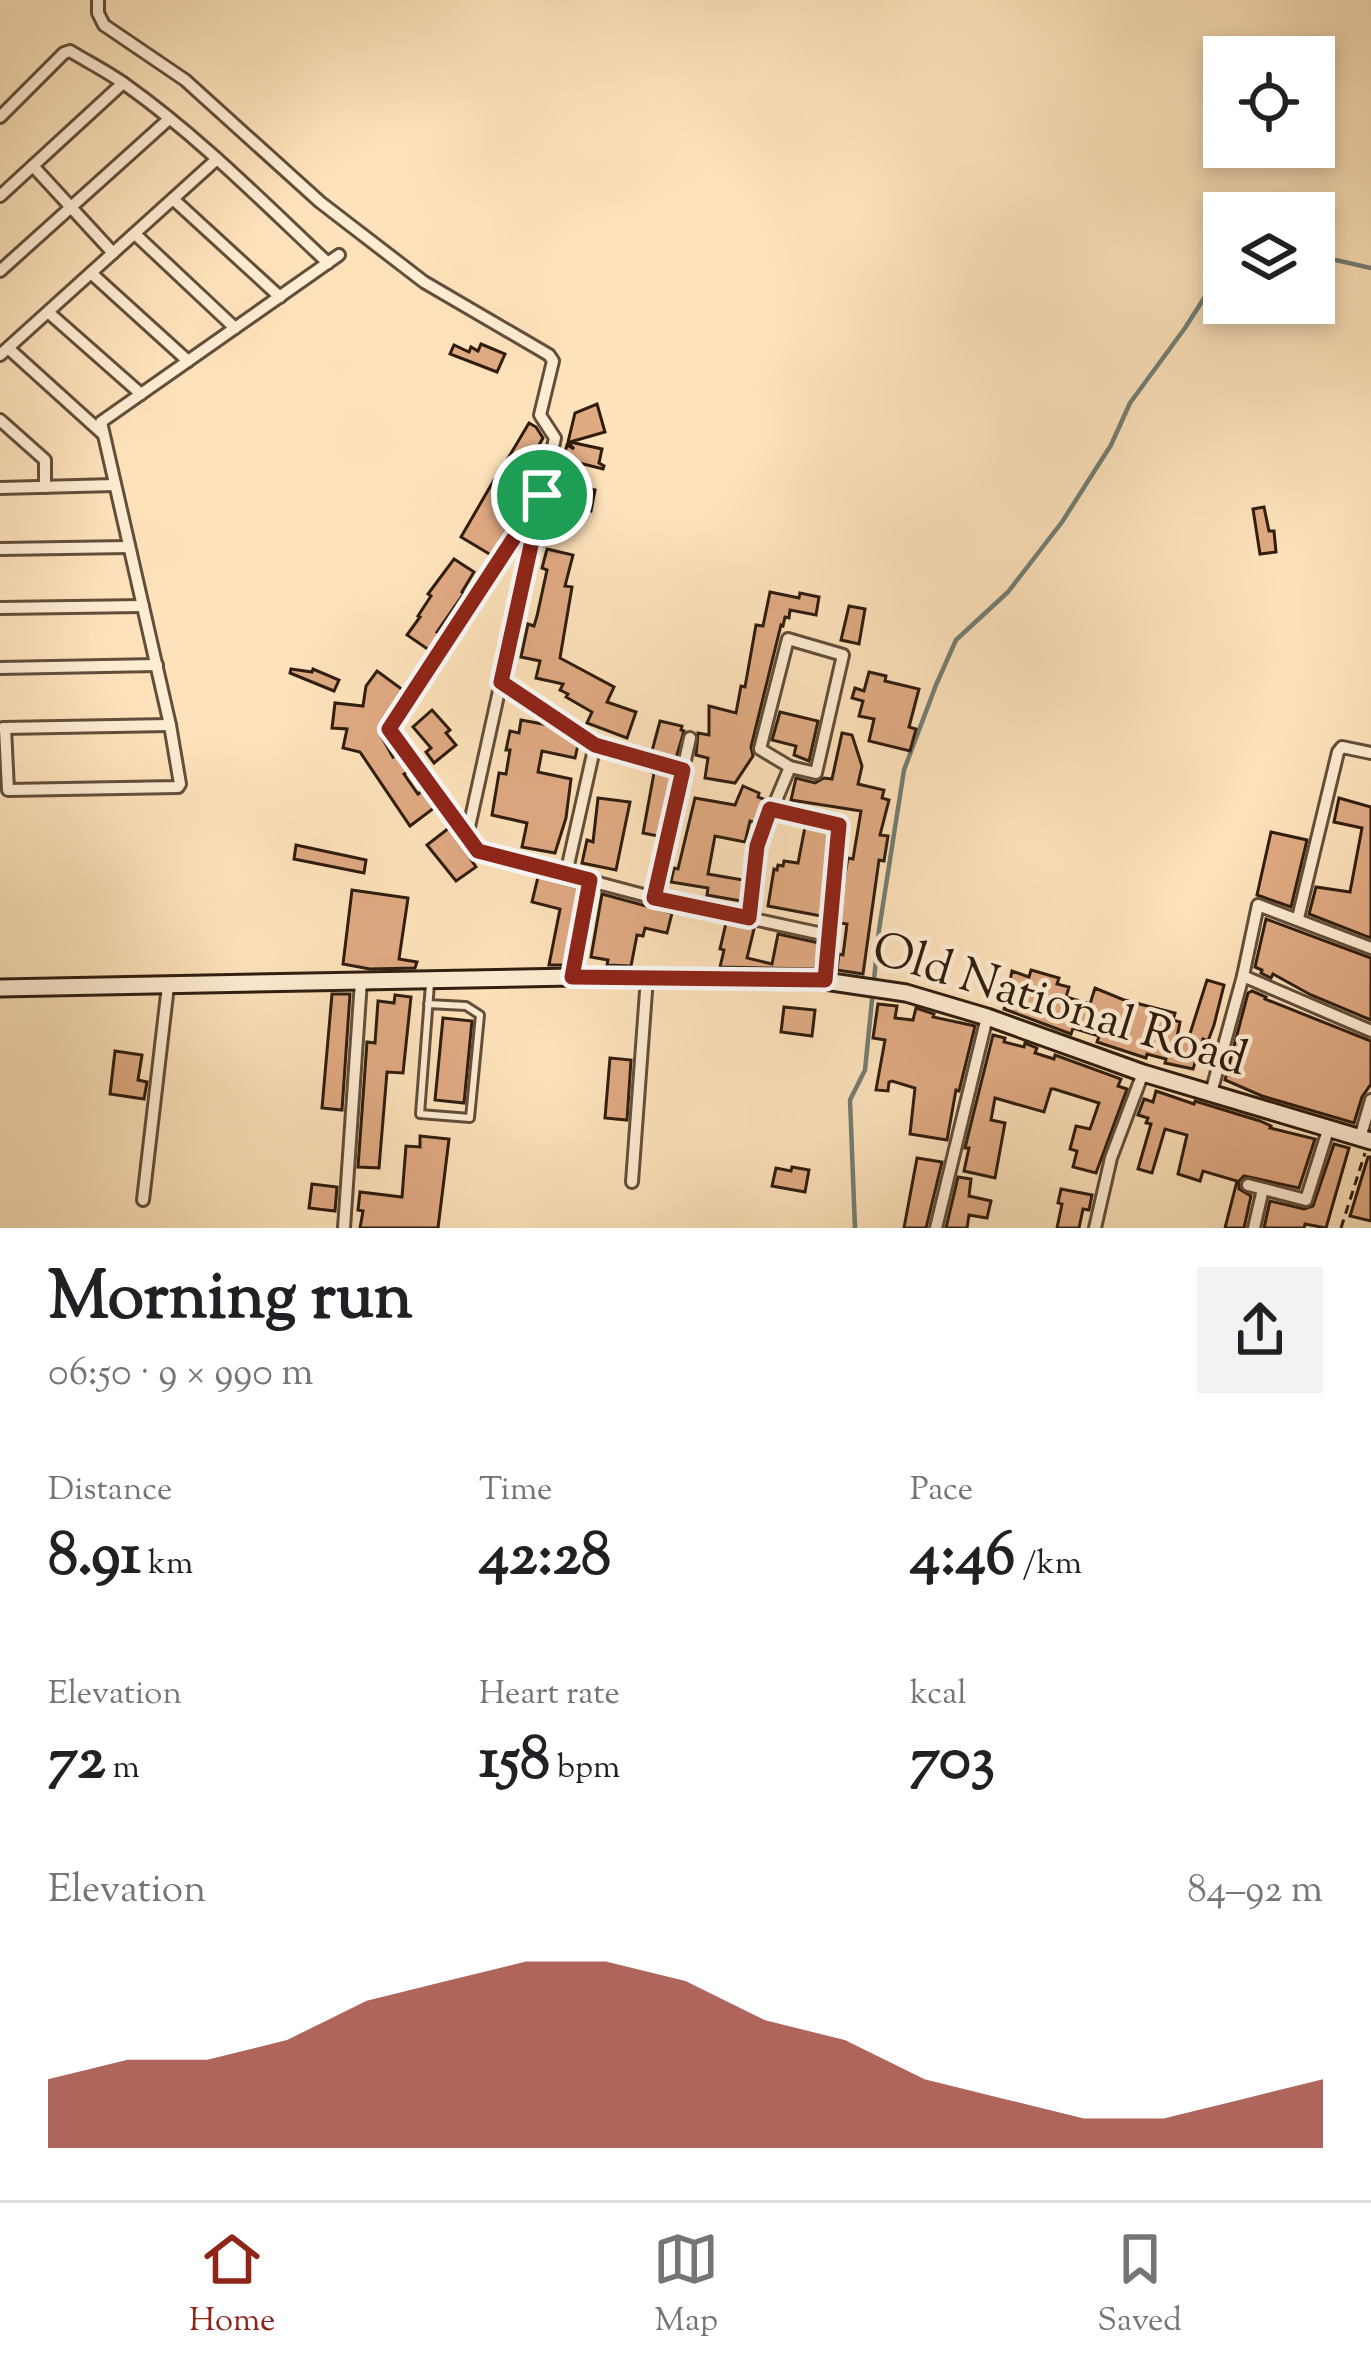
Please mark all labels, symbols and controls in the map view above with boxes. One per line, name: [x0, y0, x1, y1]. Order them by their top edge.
map controls: [1203, 36, 1335, 324]
button: locate: [1203, 36, 1335, 168]
button: layers: [1203, 192, 1335, 324]
pin: [491, 444, 593, 546]
icon: arrive: [509, 462, 575, 528]
street label: Old National Road: [863, 917, 1255, 1097]
text: Morning run: [48, 1254, 413, 1349]
button: share: [1197, 1267, 1323, 1393]
text: 06:50 · 9 × 990 m: [48, 1347, 313, 1403]
text: Distance: [48, 1467, 172, 1515]
text: Time: [479, 1467, 552, 1515]
text: Pace: [910, 1467, 973, 1515]
text: 8.91: [48, 1515, 141, 1602]
text: 42:28: [479, 1515, 611, 1602]
text: 4:46: [910, 1515, 1015, 1602]
text: km: [141, 1541, 193, 1589]
text: /km: [1015, 1541, 1082, 1589]
text: Elevation: [48, 1671, 182, 1719]
text: Heart rate: [479, 1671, 620, 1719]
text: kcal: [910, 1671, 967, 1719]
text: 72: [48, 1719, 106, 1806]
text: 158: [479, 1719, 550, 1806]
text: 703: [910, 1719, 995, 1806]
text: m: [106, 1745, 140, 1793]
text: bpm: [550, 1745, 620, 1793]
text: Elevation: [48, 1864, 206, 1920]
text: 84–92 m: [1187, 1864, 1323, 1920]
tab: Home: [189, 2226, 275, 2346]
tab: Map: [653, 2226, 719, 2346]
tab: Saved: [1097, 2226, 1182, 2346]

